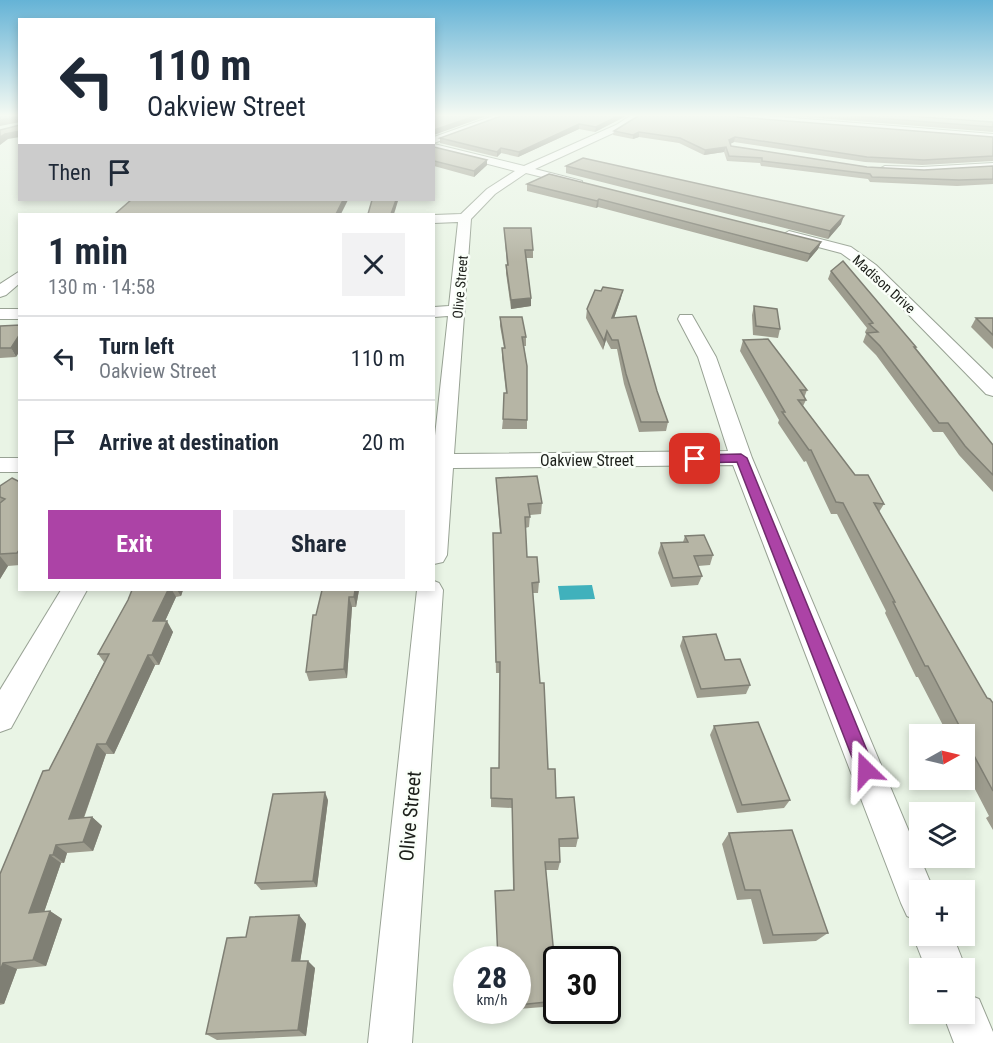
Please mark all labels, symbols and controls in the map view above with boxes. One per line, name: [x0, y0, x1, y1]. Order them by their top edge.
text: 110 m: [147, 41, 252, 90]
icon: left: [48, 42, 126, 120]
text: Oakview Street: [147, 91, 306, 123]
icon: arrive: [103, 156, 136, 189]
text: Then: [48, 160, 91, 185]
text: 1 min: [48, 231, 128, 273]
button: close: [342, 233, 405, 296]
street label: Madison Drive: [849, 252, 919, 317]
street label: Olive Street: [449, 255, 471, 319]
text: 130 m · 14:58: [48, 275, 155, 299]
text: Turn left: [99, 334, 174, 359]
icon: left: [48, 342, 81, 375]
text: 110 m: [351, 346, 405, 371]
text: Oakview Street: [99, 359, 217, 383]
icon: arrive: [48, 426, 81, 459]
text: Arrive at destination: [99, 430, 279, 455]
text: 20 m: [362, 430, 405, 455]
pin: [669, 433, 720, 484]
icon: arrive: [678, 442, 711, 475]
street label: Oakview Street: [540, 451, 634, 470]
button: Exit: [48, 510, 221, 579]
button: Share: [233, 510, 405, 579]
north arrow: [909, 724, 975, 790]
map controls: [909, 724, 975, 1024]
position arrow: [834, 738, 898, 802]
street label: Olive Street: [394, 770, 426, 862]
button: layers: [909, 802, 975, 868]
button: +: [909, 880, 975, 946]
speed limit sign: 30: [543, 946, 621, 1024]
button: −: [909, 958, 975, 1024]
text: 28: [477, 960, 507, 995]
text: km/h: [477, 991, 507, 1009]

